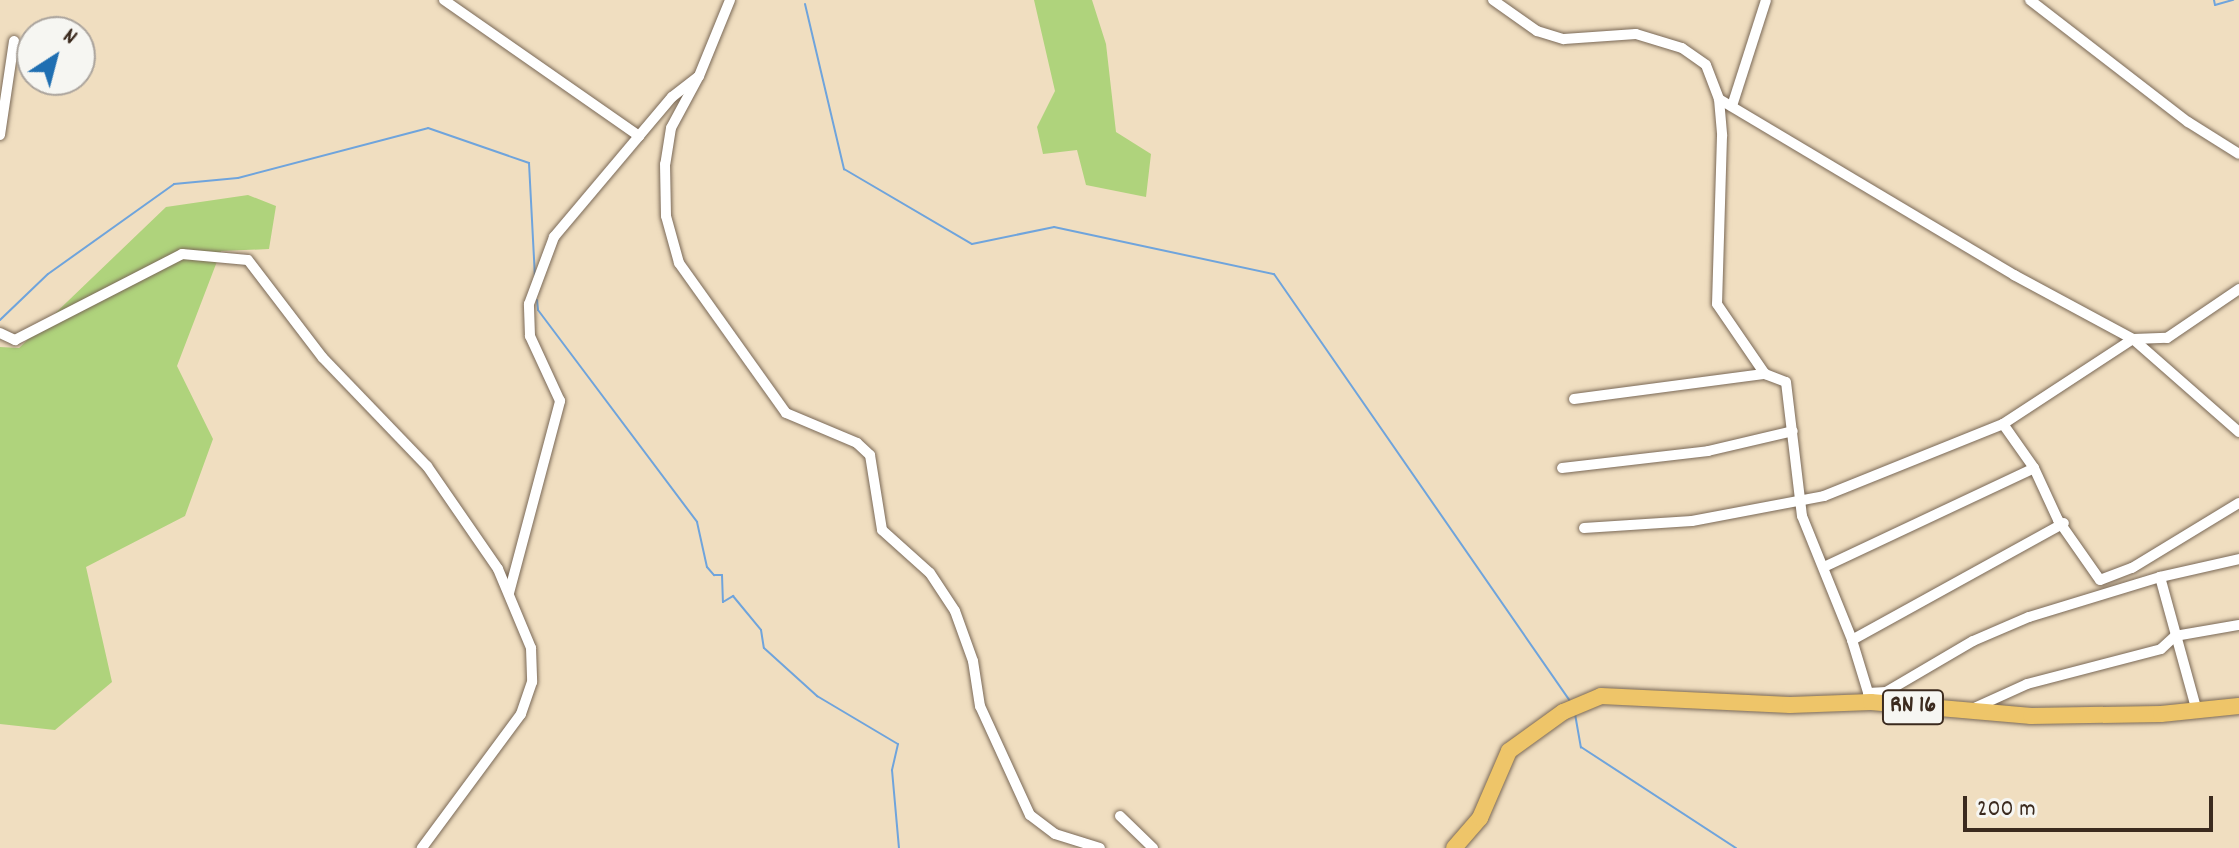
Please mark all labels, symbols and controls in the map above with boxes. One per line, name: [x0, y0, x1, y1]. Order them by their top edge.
north arrow: [16, 16, 96, 96]
text: N: [56, 22, 83, 54]
road number: RN 16: [1881, 687, 1945, 727]
scale bar: [1967, 780, 2217, 830]
text: 200 m: [1977, 793, 2036, 827]

